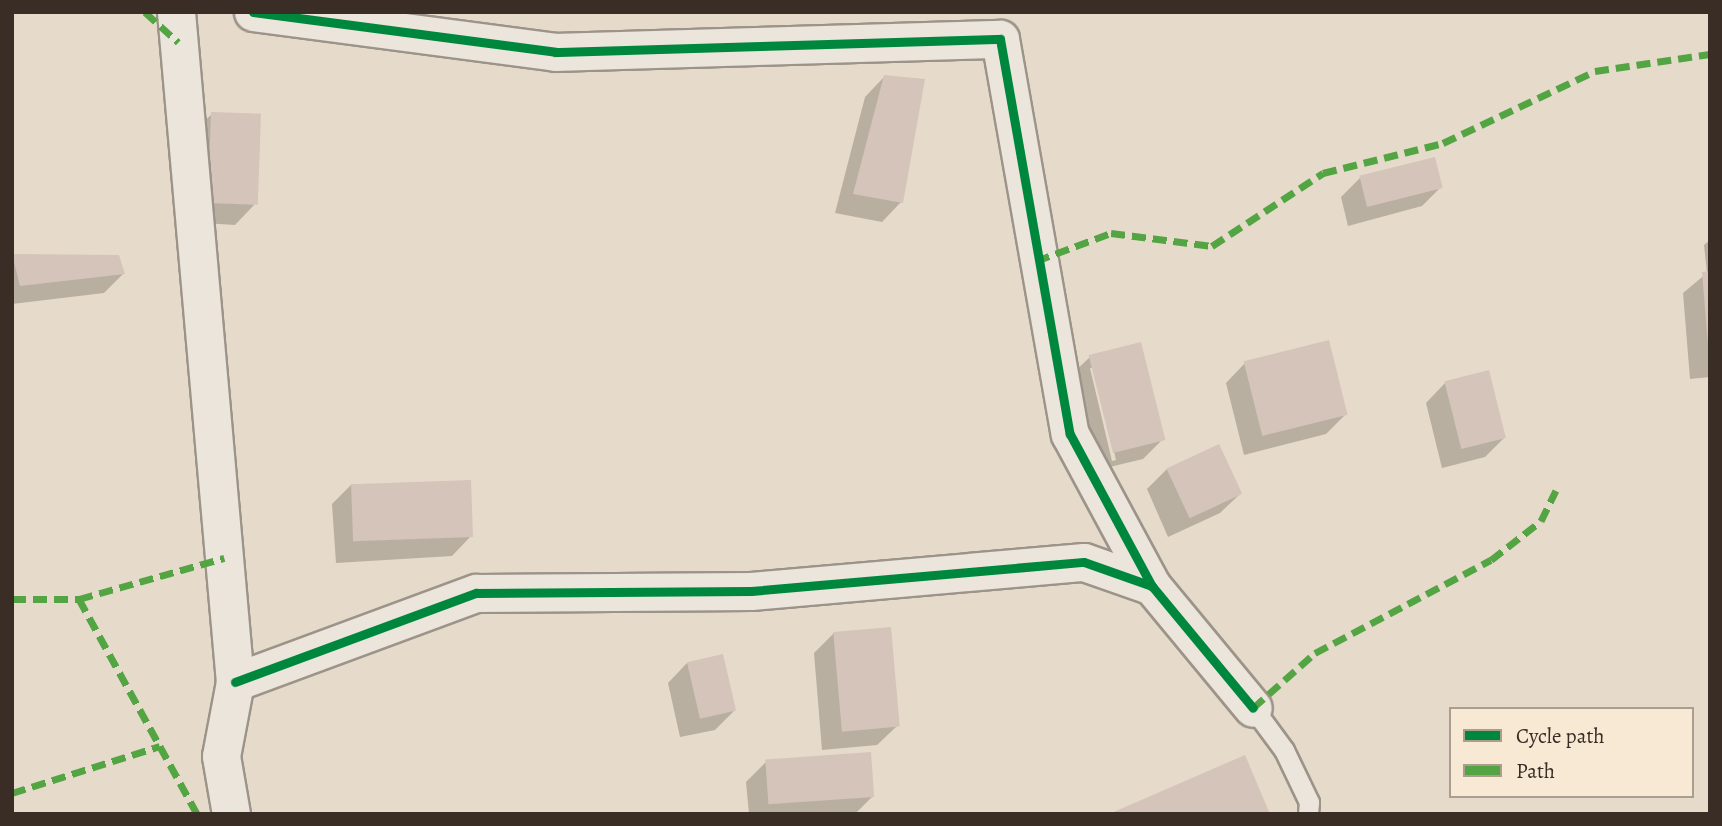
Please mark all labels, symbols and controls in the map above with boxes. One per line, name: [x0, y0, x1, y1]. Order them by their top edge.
legend: [1449, 707, 1694, 798]
text: Cycle path: [1516, 722, 1605, 750]
text: Path: [1516, 757, 1555, 785]

